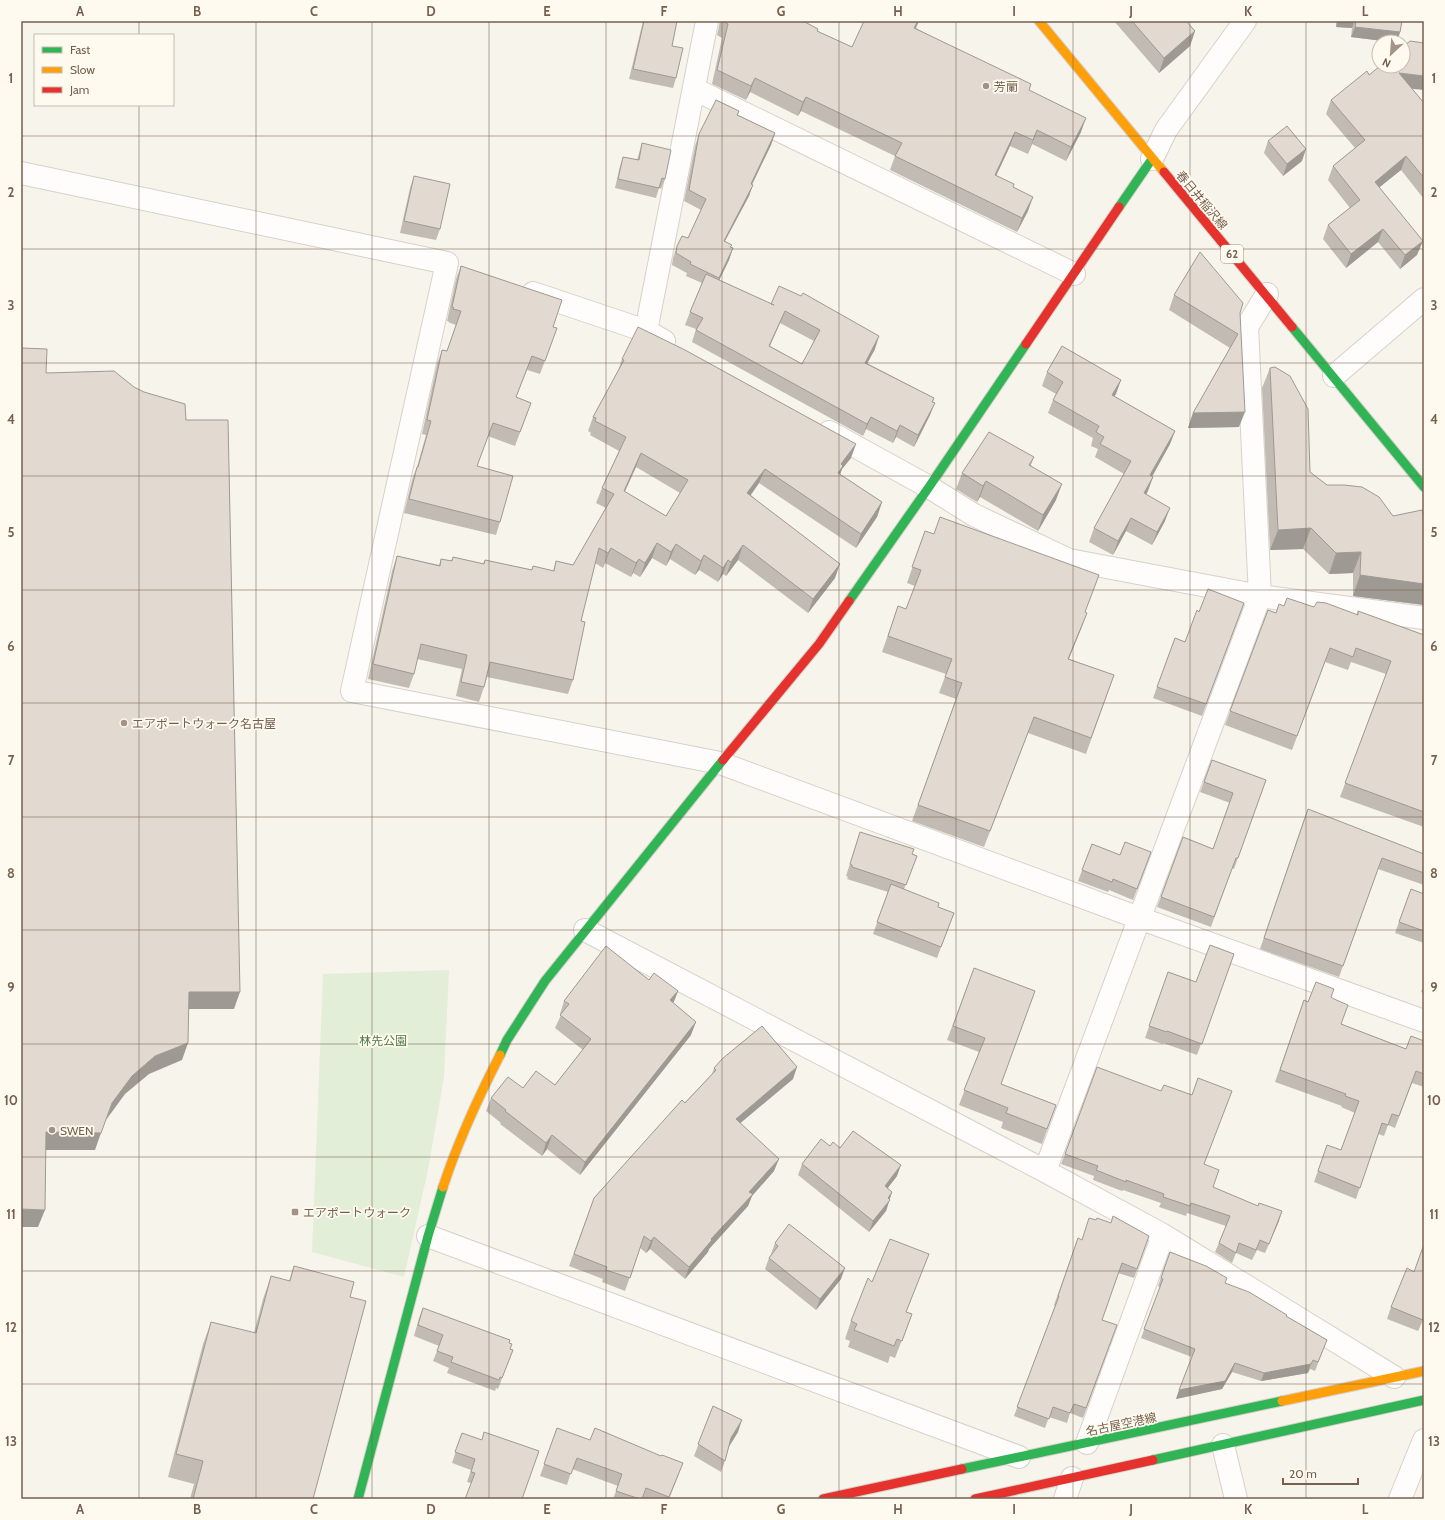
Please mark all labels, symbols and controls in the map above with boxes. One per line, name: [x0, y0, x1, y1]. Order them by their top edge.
text: A: [76, 3, 85, 19]
text: B: [193, 3, 201, 19]
text: C: [310, 3, 318, 19]
text: D: [426, 3, 436, 19]
text: E: [543, 3, 551, 19]
text: F: [661, 3, 668, 19]
text: G: [777, 3, 786, 19]
text: H: [893, 3, 903, 19]
text: I: [1012, 3, 1016, 19]
text: J: [1128, 3, 1133, 19]
text: K: [1244, 3, 1253, 19]
text: L: [1362, 3, 1369, 19]
legend: [34, 34, 174, 106]
north arrow: [1371, 34, 1411, 74]
text: Fast: [70, 42, 90, 57]
text: N: [1380, 55, 1393, 71]
text: Slow: [70, 62, 95, 77]
text: 1: [9, 70, 13, 86]
text: 1: [1432, 70, 1436, 86]
place label: 芳蘭: [994, 79, 1018, 94]
marker: 芳蘭: [981, 81, 991, 91]
text: Jam: [69, 82, 89, 97]
street label: 春日井稲沢線: [1173, 168, 1231, 232]
text: 2: [8, 184, 15, 200]
text: 2: [1431, 184, 1438, 200]
road number: 62: [1221, 245, 1243, 263]
text: 3: [7, 297, 15, 313]
text: 3: [1430, 297, 1438, 313]
text: 4: [7, 411, 15, 427]
text: 4: [1430, 411, 1438, 427]
text: 5: [8, 524, 15, 540]
text: 5: [1431, 524, 1438, 540]
text: 6: [7, 638, 15, 654]
text: 6: [1430, 638, 1438, 654]
place label: エアポートウォーク名古屋: [132, 716, 276, 731]
marker: エアポートウォーク名古屋: [119, 718, 129, 728]
text: 7: [8, 752, 15, 768]
text: 7: [1431, 752, 1438, 768]
text: 8: [7, 865, 15, 881]
text: 8: [1430, 865, 1438, 881]
text: 9: [7, 979, 15, 995]
text: 9: [1430, 979, 1438, 995]
park label: 林先公園: [359, 1033, 407, 1048]
text: 10: [4, 1092, 18, 1108]
text: 10: [1427, 1092, 1441, 1108]
place label: SWEN: [60, 1123, 93, 1138]
marker: SWEN: [47, 1125, 57, 1135]
place label: エアポートウォーク: [303, 1205, 411, 1220]
text: 11: [6, 1206, 16, 1222]
text: 11: [1429, 1206, 1439, 1222]
marker: エアポートウォーク: [290, 1207, 300, 1217]
text: 12: [5, 1319, 17, 1335]
text: 12: [1428, 1319, 1440, 1335]
street label: 名古屋空港線: [1084, 1409, 1158, 1439]
text: 13: [5, 1433, 17, 1449]
text: 13: [1428, 1433, 1440, 1449]
scale bar: [1283, 1460, 1358, 1486]
text: 20 m: [1289, 1466, 1317, 1481]
text: A: [76, 1501, 85, 1517]
text: B: [193, 1501, 201, 1517]
text: C: [310, 1501, 318, 1517]
text: D: [426, 1501, 436, 1517]
text: E: [543, 1501, 551, 1517]
text: F: [661, 1501, 668, 1517]
text: G: [777, 1501, 786, 1517]
text: H: [893, 1501, 903, 1517]
text: I: [1012, 1501, 1016, 1517]
text: J: [1128, 1501, 1133, 1517]
text: K: [1244, 1501, 1253, 1517]
text: L: [1362, 1501, 1369, 1517]

